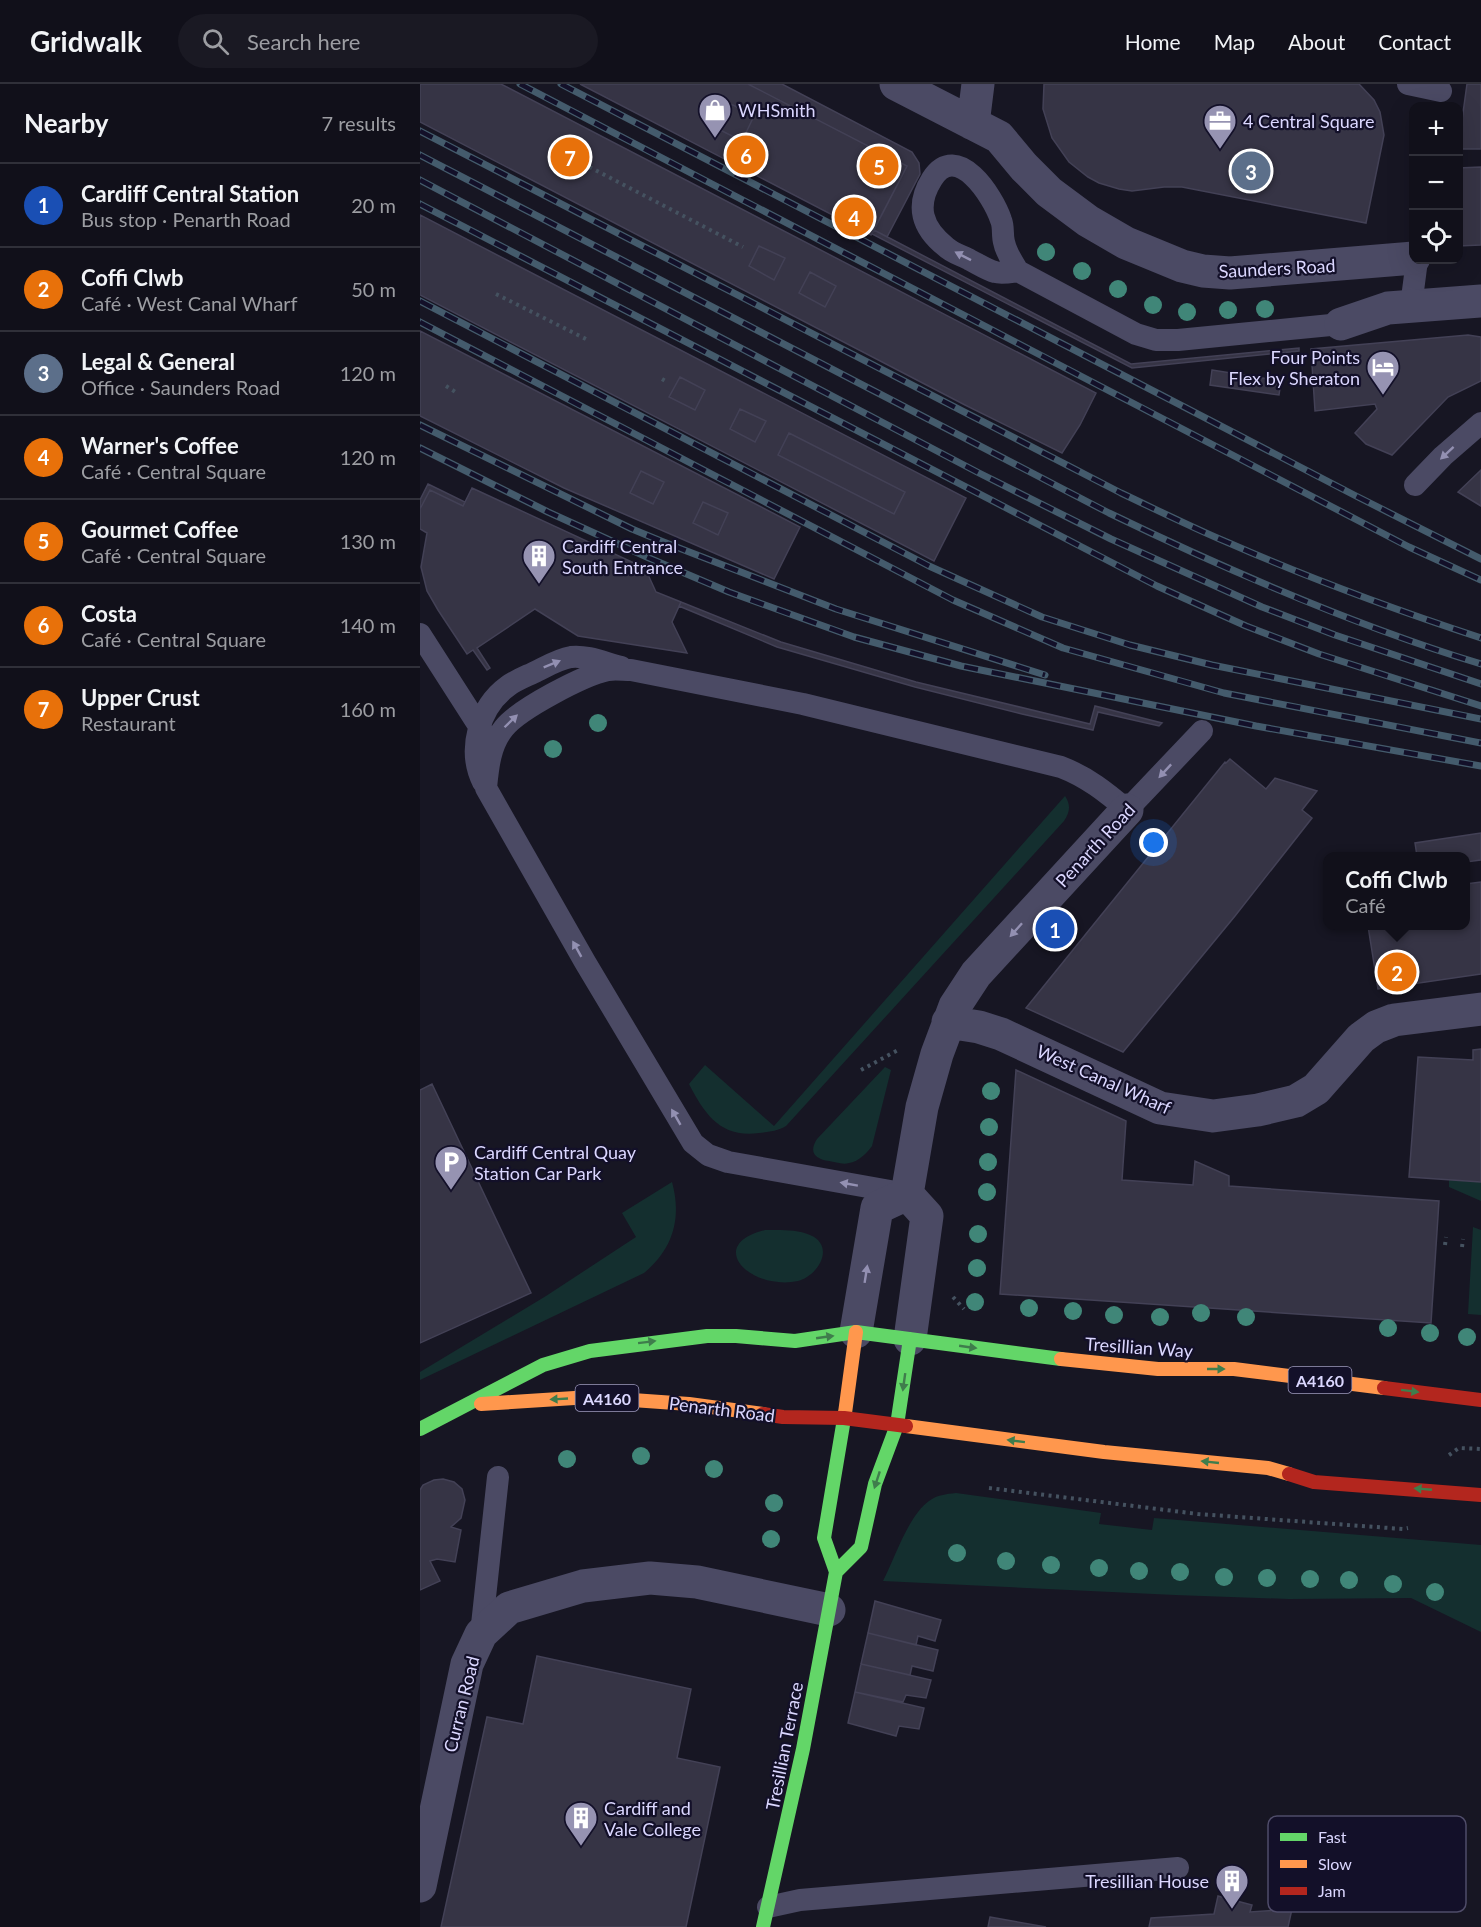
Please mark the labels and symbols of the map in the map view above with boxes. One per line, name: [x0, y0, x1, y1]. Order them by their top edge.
shop icon: WHSmith: [697, 92, 733, 139]
place label: WHSmith: [738, 99, 816, 121]
office icon: 4 Central Square: [1202, 103, 1238, 150]
place label: 4 Central Square: [1243, 110, 1374, 132]
pin: 6: [726, 132, 766, 178]
pin: 7: [550, 134, 590, 180]
pin: 5: [860, 144, 898, 188]
pin: 3: [1232, 148, 1270, 194]
pin: 4: [834, 194, 874, 240]
one-way arrow: [955, 252, 972, 261]
street label: Saunders Road: [1218, 254, 1336, 282]
place label: Four Points Flex by Sheraton: [1228, 346, 1360, 389]
hotel icon: Four Points Flex by Sheraton: [1365, 349, 1401, 396]
one-way arrow: [1440, 446, 1455, 460]
place label: Cardiff Central South Entrance: [562, 535, 683, 578]
building icon: Cardiff Central South Entrance: [521, 538, 557, 585]
one-way arrow: [543, 659, 561, 669]
one-way arrow: [503, 715, 517, 729]
one-way arrow: [1158, 763, 1172, 777]
street label: Penarth Road: [1051, 799, 1139, 891]
your location: [1139, 828, 1168, 857]
pin: 1: [1036, 906, 1074, 952]
one-way arrow: [1010, 922, 1023, 937]
one-way arrow: [572, 940, 582, 957]
pin: 2: [1378, 950, 1416, 994]
street label: West Canal Wharf: [1033, 1039, 1175, 1119]
one-way arrow: [671, 1108, 681, 1125]
place label: Cardiff Central Quay Station Car Park: [474, 1141, 637, 1184]
parking icon: Cardiff Central Quay Station Car Park: [433, 1144, 469, 1191]
one-way arrow: [840, 1179, 859, 1188]
one-way arrow: [861, 1265, 870, 1284]
one-way arrow: [816, 1332, 835, 1341]
street label: Tresillian Way: [1084, 1332, 1194, 1362]
one-way arrow: [638, 1337, 657, 1347]
one-way arrow: [958, 1343, 977, 1352]
one-way arrow: [1207, 1364, 1226, 1374]
road number: A4160: [1288, 1367, 1352, 1393]
one-way arrow: [899, 1373, 908, 1392]
road number: A4160: [576, 1385, 639, 1411]
one-way arrow: [1400, 1387, 1419, 1396]
street label: Penarth Road: [668, 1392, 776, 1426]
one-way arrow: [550, 1394, 569, 1404]
one-way arrow: [1006, 1436, 1025, 1445]
one-way arrow: [1200, 1457, 1219, 1467]
one-way arrow: [872, 1471, 881, 1489]
one-way arrow: [1413, 1484, 1432, 1494]
street label: Curran Road: [438, 1654, 484, 1754]
street label: Tresillian Terrace: [761, 1680, 807, 1812]
place label: Cardiff and Vale College: [604, 1797, 701, 1840]
building icon: Cardiff and Vale College: [563, 1800, 599, 1847]
legend: [1268, 1816, 1466, 1912]
text: Fast: [1318, 1827, 1347, 1846]
text: Slow: [1318, 1854, 1352, 1873]
building icon: Tresillian House: [1214, 1863, 1250, 1910]
place label: Tresillian House: [1085, 1870, 1209, 1892]
text: Jam: [1318, 1881, 1346, 1900]

